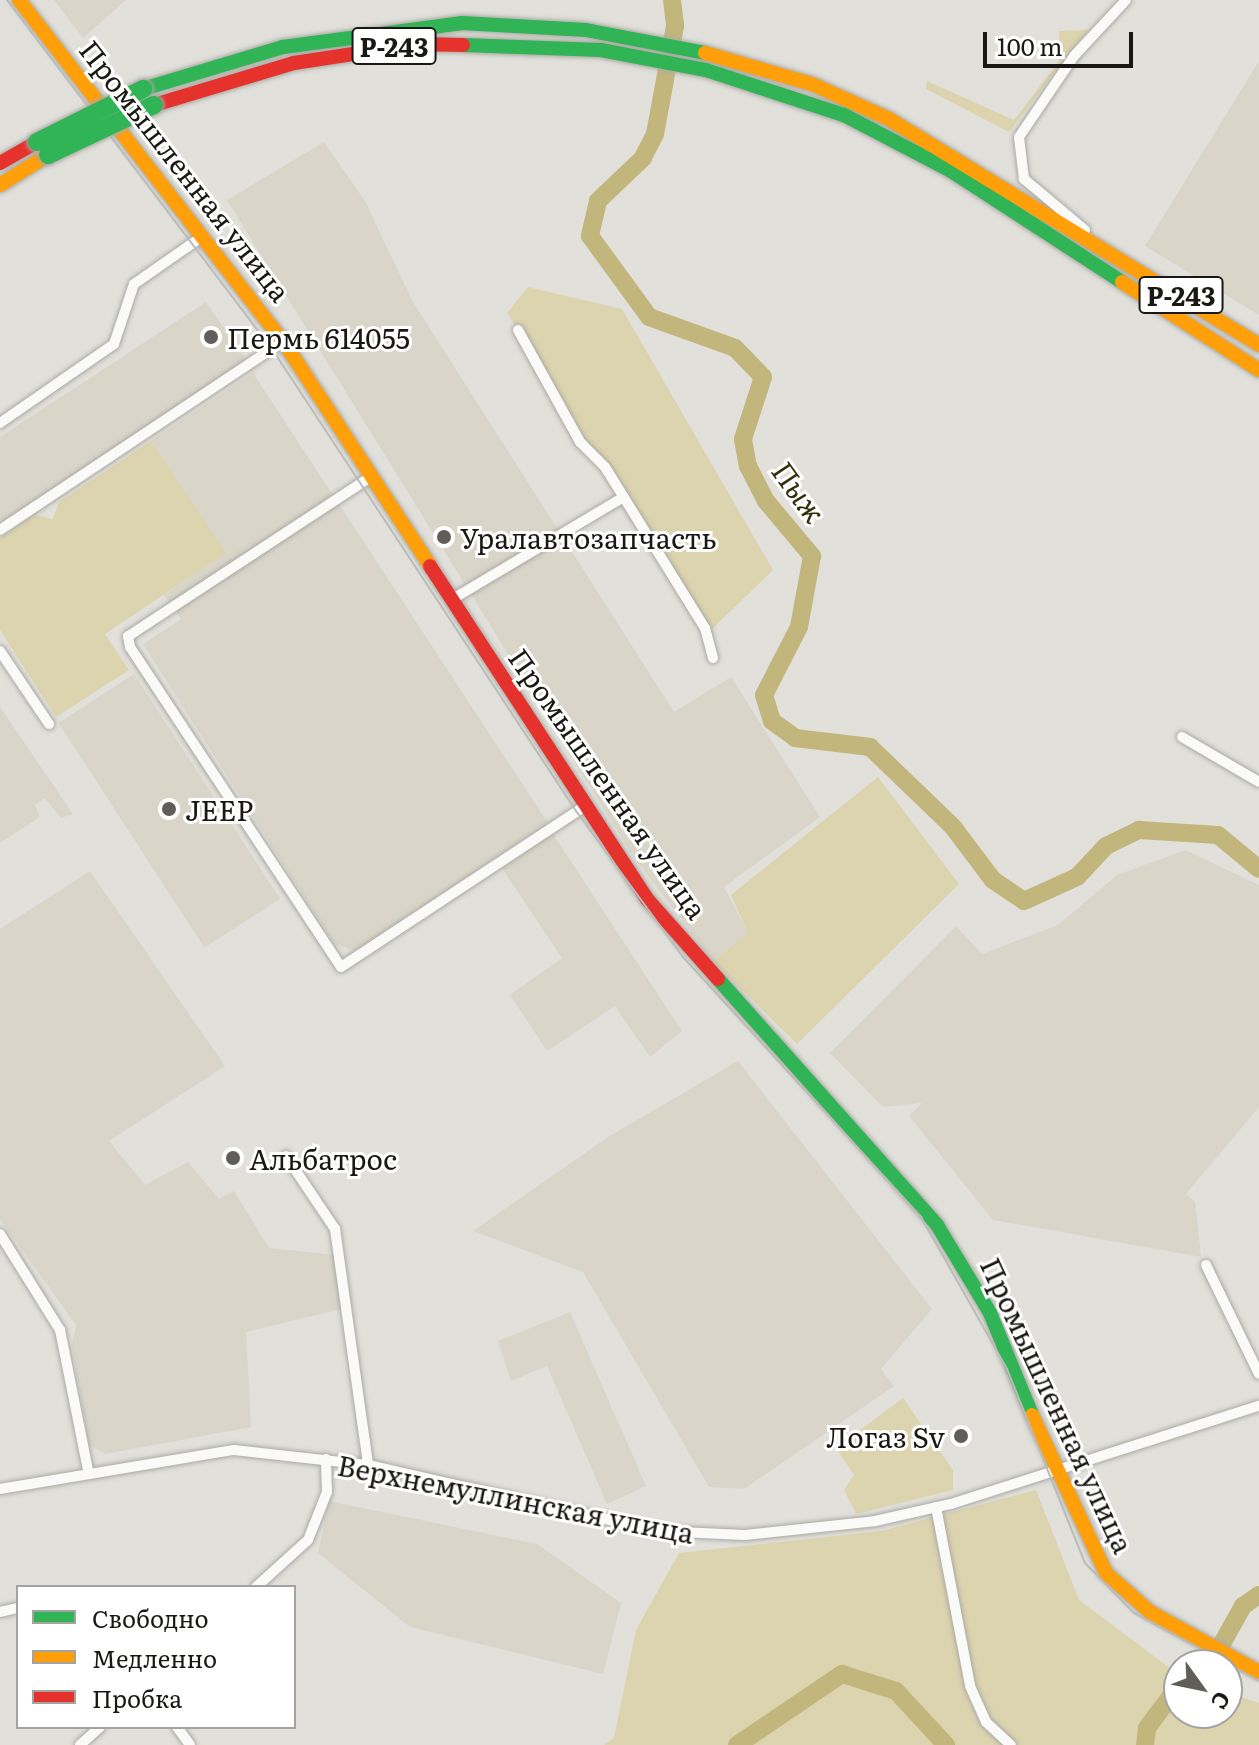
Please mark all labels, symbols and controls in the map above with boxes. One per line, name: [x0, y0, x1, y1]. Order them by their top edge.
scale bar: [987, 16, 1137, 66]
road number: Р-243: [350, 24, 438, 68]
text: 100 m: [997, 28, 1063, 63]
street label: Промышленная улица: [74, 33, 298, 307]
road number: Р-243: [1137, 273, 1225, 317]
place label: Пермь 614055: [227, 320, 410, 354]
marker: Пермь 614055: [202, 328, 220, 346]
water label: Пыж: [766, 453, 834, 529]
place label: Уралавтозапчасть: [460, 520, 716, 554]
marker: Уралавтозапчасть: [435, 528, 453, 546]
street label: Промышленная улица: [503, 641, 715, 925]
place label: JEEP: [185, 792, 253, 826]
marker: JEEP: [160, 800, 178, 818]
place label: Альбатрос: [249, 1141, 397, 1175]
marker: Альбатрос: [224, 1149, 242, 1167]
street label: Промышленная улица: [975, 1252, 1141, 1558]
place label: Логаз Sv: [826, 1419, 945, 1453]
marker: Логаз Sv: [952, 1427, 970, 1445]
street label: Верхнемуллинская улица: [335, 1447, 697, 1549]
legend: [16, 1585, 296, 1729]
text: Свободно: [92, 1600, 209, 1635]
text: Медленно: [92, 1640, 217, 1675]
north arrow: [1163, 1649, 1243, 1729]
text: Пробка: [92, 1680, 182, 1715]
text: С: [1204, 1686, 1240, 1717]

